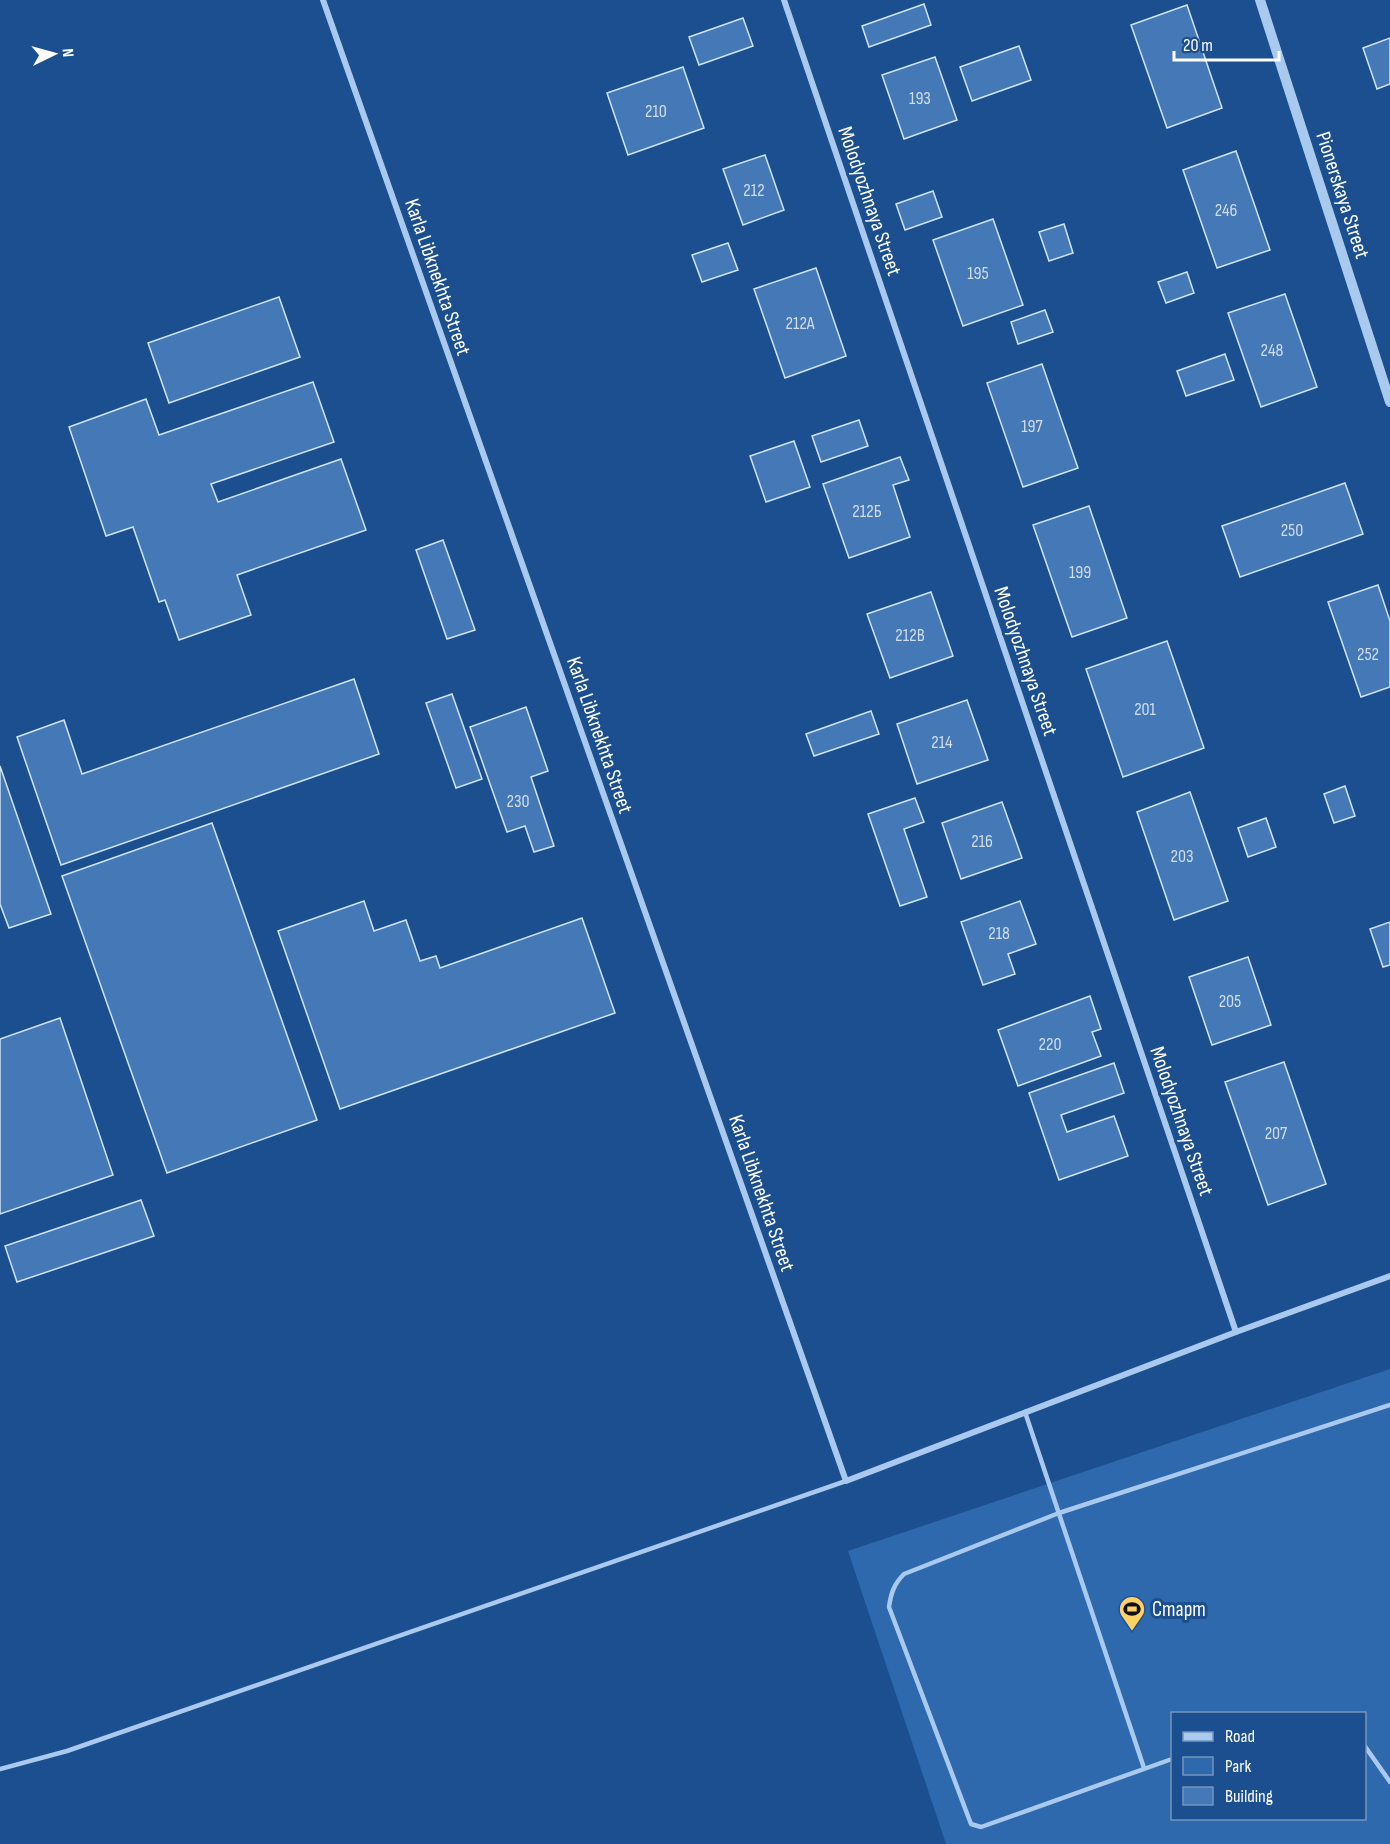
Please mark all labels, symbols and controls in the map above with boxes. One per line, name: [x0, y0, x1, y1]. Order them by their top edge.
north arrow: [24, 24, 84, 84]
scale bar: [1174, 24, 1279, 62]
text: 20 m: [1183, 35, 1213, 56]
text: N: [58, 48, 77, 58]
house number: 193: [909, 88, 931, 109]
house number: 210: [645, 101, 667, 122]
street label: Molodyozhnaya Street: [832, 123, 907, 279]
street label: Pionerskaya Street: [1310, 129, 1375, 262]
house number: 212: [743, 180, 765, 201]
street label: Karla Libknekhta Street: [399, 196, 476, 359]
house number: 246: [1215, 200, 1237, 221]
house number: 195: [967, 263, 989, 284]
house number: 212А: [785, 313, 815, 334]
house number: 248: [1261, 340, 1283, 361]
house number: 197: [1021, 416, 1044, 437]
house number: 212Б: [852, 501, 882, 522]
house number: 250: [1281, 520, 1303, 541]
house number: 199: [1069, 562, 1091, 583]
street label: Molodyozhnaya Street: [988, 583, 1063, 739]
house number: 212В: [895, 625, 925, 646]
house number: 252: [1357, 644, 1379, 665]
street label: Karla Libknekhta Street: [561, 654, 638, 817]
house number: 201: [1134, 699, 1157, 720]
house number: 214: [931, 732, 953, 753]
house number: 230: [506, 791, 530, 812]
house number: 216: [971, 831, 993, 852]
house number: 203: [1171, 846, 1194, 867]
house number: 218: [988, 923, 1010, 944]
house number: 205: [1219, 991, 1241, 1012]
house number: 220: [1039, 1034, 1061, 1055]
street label: Molodyozhnaya Street: [1144, 1043, 1219, 1199]
street label: Karla Libknekhta Street: [723, 1112, 800, 1275]
house number: 207: [1265, 1123, 1288, 1144]
sports icon: Старт: [1117, 1594, 1147, 1632]
place label: Старт: [1152, 1597, 1206, 1622]
legend: [1171, 1712, 1366, 1820]
text: Road: [1225, 1726, 1255, 1747]
text: Park: [1225, 1756, 1251, 1777]
text: Building: [1225, 1786, 1273, 1807]

